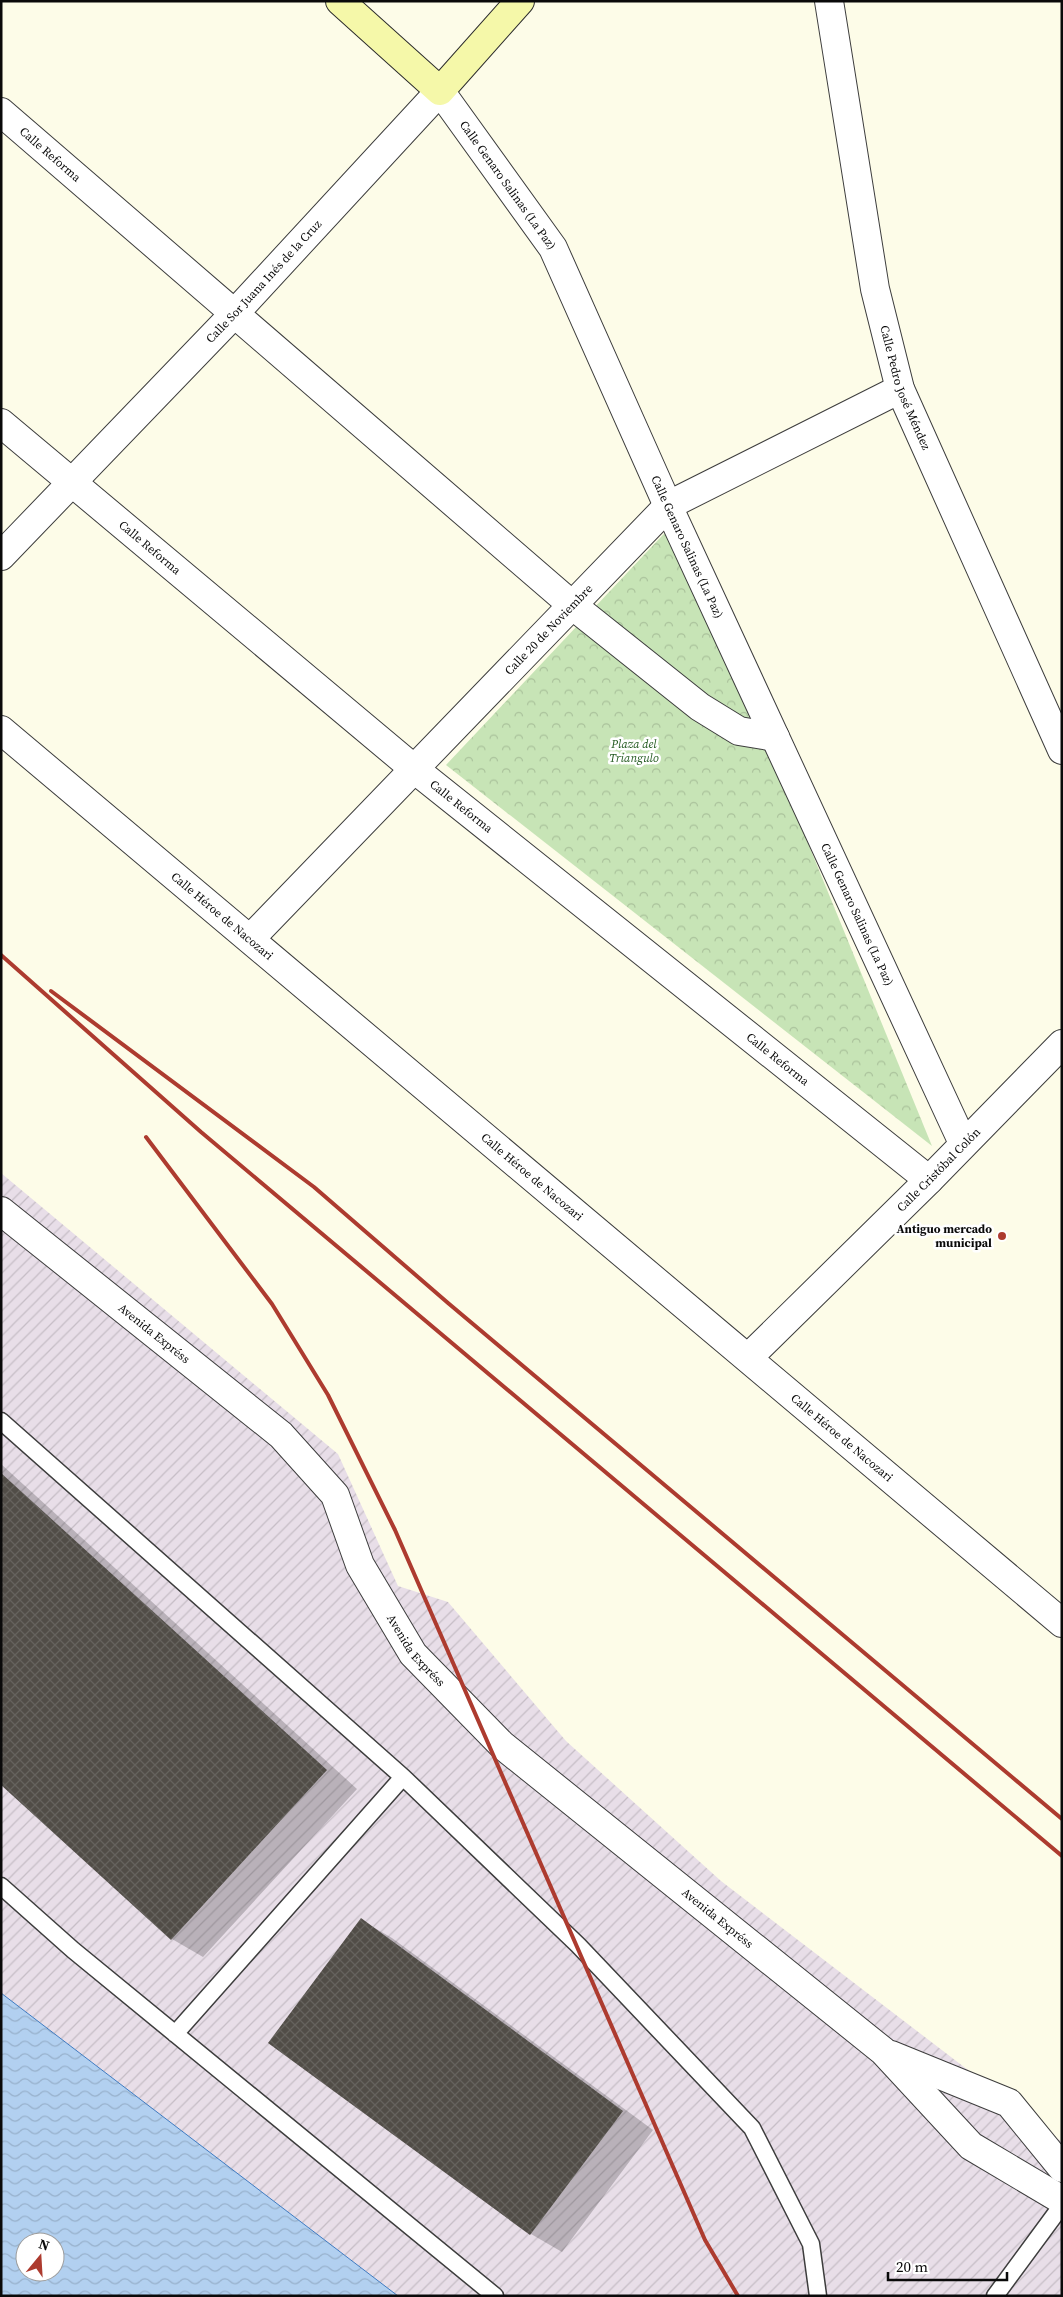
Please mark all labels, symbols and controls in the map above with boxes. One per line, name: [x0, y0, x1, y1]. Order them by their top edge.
street label: Calle Genaro Salinas (La Paz): [456, 117, 560, 253]
street label: Calle Reforma: [16, 124, 85, 186]
street label: Calle Sor Juana Inés de la Cruz: [202, 216, 325, 346]
street label: Calle Pedro José Méndez: [876, 324, 934, 453]
street label: Calle Genaro Salinas (La Paz): [647, 473, 727, 621]
street label: Calle Reforma: [115, 517, 185, 579]
street label: Calle 20 de Noviembre: [501, 581, 596, 678]
park label: Plaza del Triangulo: [609, 736, 659, 766]
street label: Calle Reforma: [426, 776, 497, 837]
street label: Calle Genaro Salinas (La Paz): [817, 841, 897, 988]
street label: Calle Héroe de Nacozari: [168, 869, 277, 964]
street label: Calle Reforma: [743, 1029, 813, 1090]
street label: Calle Cristóbal Colón: [893, 1124, 984, 1215]
street label: Calle Héroe de Nacozari: [478, 1129, 587, 1225]
place label: Antiguo mercado municipal: [897, 1221, 992, 1251]
marker: Antiguo mercado municipal: [996, 1230, 1008, 1242]
street label: Avenida Expréss: [115, 1300, 193, 1367]
street label: Calle Héroe de Nacozari: [787, 1390, 897, 1486]
street label: Avenida Expréss: [383, 1611, 448, 1690]
street label: Avenida Expréss: [678, 1885, 757, 1952]
north arrow: [15, 2232, 65, 2282]
text: N: [36, 2234, 52, 2256]
scale bar: [888, 2250, 1007, 2282]
text: 20 m: [896, 2256, 928, 2277]

